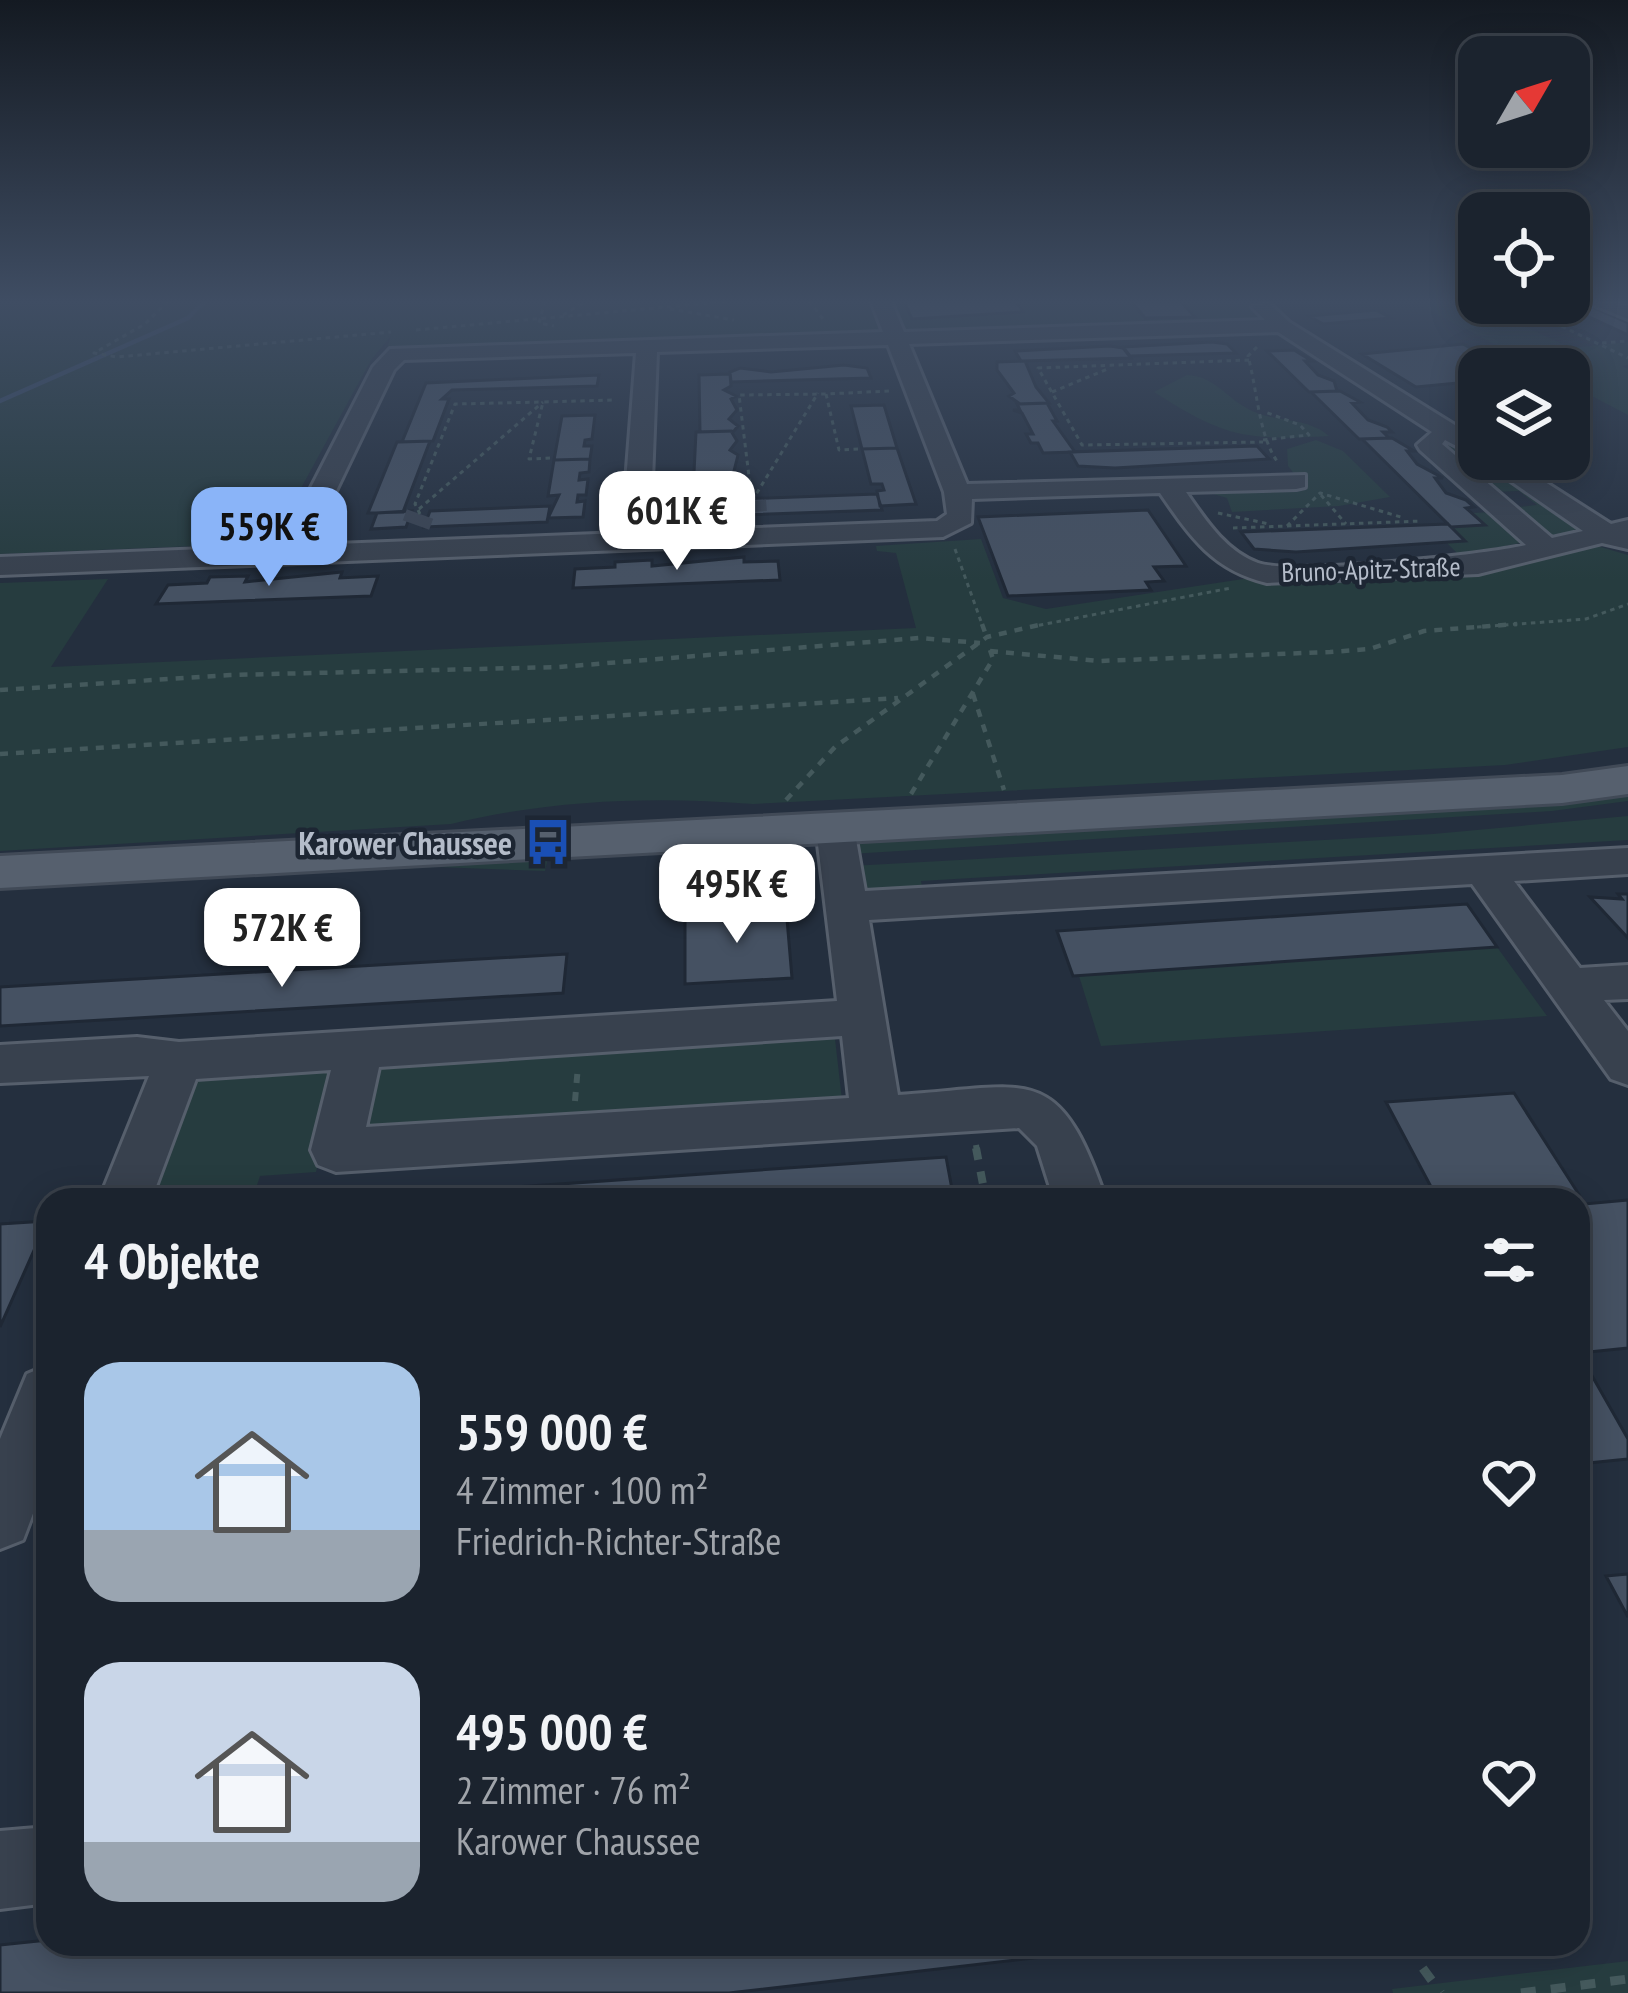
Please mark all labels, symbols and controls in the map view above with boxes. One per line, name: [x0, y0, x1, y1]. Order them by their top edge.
north arrow: [1458, 36, 1590, 168]
map controls: [1458, 36, 1590, 480]
button: locate: [1458, 192, 1590, 324]
button: layers: [1458, 348, 1590, 480]
pin: 601K €: [579, 471, 775, 573]
text: 601K €: [626, 484, 728, 535]
pin: 559K €: [171, 487, 367, 589]
text: 559K €: [218, 500, 320, 551]
street label: Bruno-Apitz-Straße: [1281, 549, 1461, 589]
bus stop icon: Karower Chaussee: [523, 817, 573, 867]
place label: Karower Chaussee: [298, 821, 512, 864]
pin: 495K €: [639, 844, 835, 946]
text: 495K €: [686, 857, 788, 908]
pin: 572K €: [184, 888, 380, 990]
text: 572K €: [231, 901, 333, 952]
text: 4 Objekte: [84, 1227, 260, 1293]
icon: filters: [1476, 1227, 1542, 1293]
text: 559 000 €: [456, 1398, 648, 1464]
icon: home: [180, 1410, 324, 1554]
icon: heart: [1476, 1449, 1542, 1515]
text: 4 Zimmer · 100 m²: [456, 1464, 708, 1515]
text: Friedrich-Richter-Straße: [456, 1515, 781, 1566]
text: 495 000 €: [456, 1698, 648, 1764]
icon: home: [180, 1710, 324, 1854]
icon: heart: [1476, 1749, 1542, 1815]
text: 2 Zimmer · 76 m²: [456, 1764, 691, 1815]
text: Karower Chaussee: [456, 1815, 701, 1866]

